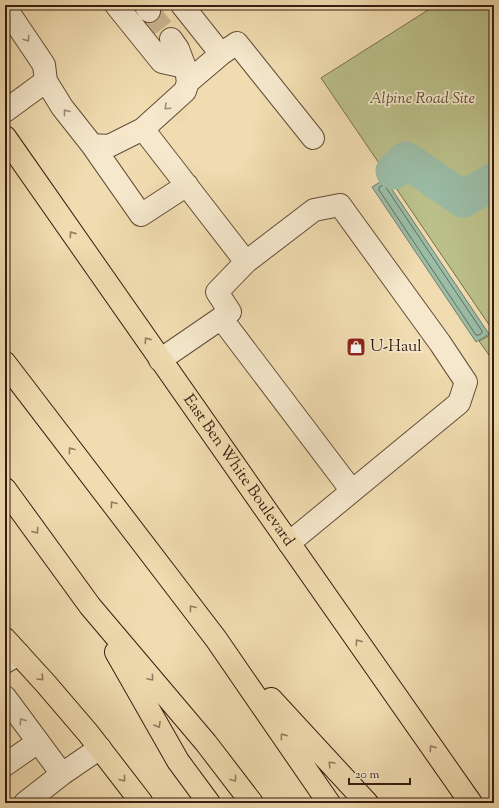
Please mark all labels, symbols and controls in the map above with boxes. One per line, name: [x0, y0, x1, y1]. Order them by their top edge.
one-way arrow: [22, 35, 30, 42]
park label: Alpine Road Site: [369, 88, 475, 111]
one-way arrow: [164, 103, 172, 110]
one-way arrow: [63, 109, 70, 116]
one-way arrow: [70, 231, 77, 238]
shop icon: U-Haul: [345, 336, 367, 358]
place label: U-Haul: [370, 336, 422, 359]
one-way arrow: [144, 337, 152, 344]
street label: East Ben White Boulevard: [177, 390, 300, 551]
one-way arrow: [69, 447, 76, 454]
one-way arrow: [111, 502, 118, 509]
one-way arrow: [31, 527, 39, 534]
one-way arrow: [190, 605, 197, 612]
one-way arrow: [356, 639, 363, 646]
one-way arrow: [36, 673, 44, 681]
one-way arrow: [147, 673, 154, 681]
one-way arrow: [20, 718, 27, 725]
one-way arrow: [153, 721, 160, 728]
one-way arrow: [281, 734, 288, 741]
one-way arrow: [429, 745, 437, 752]
scale bar: [349, 760, 410, 786]
one-way arrow: [328, 761, 336, 769]
text: 20 m: [355, 766, 380, 784]
one-way arrow: [118, 774, 125, 781]
one-way arrow: [229, 774, 236, 781]

